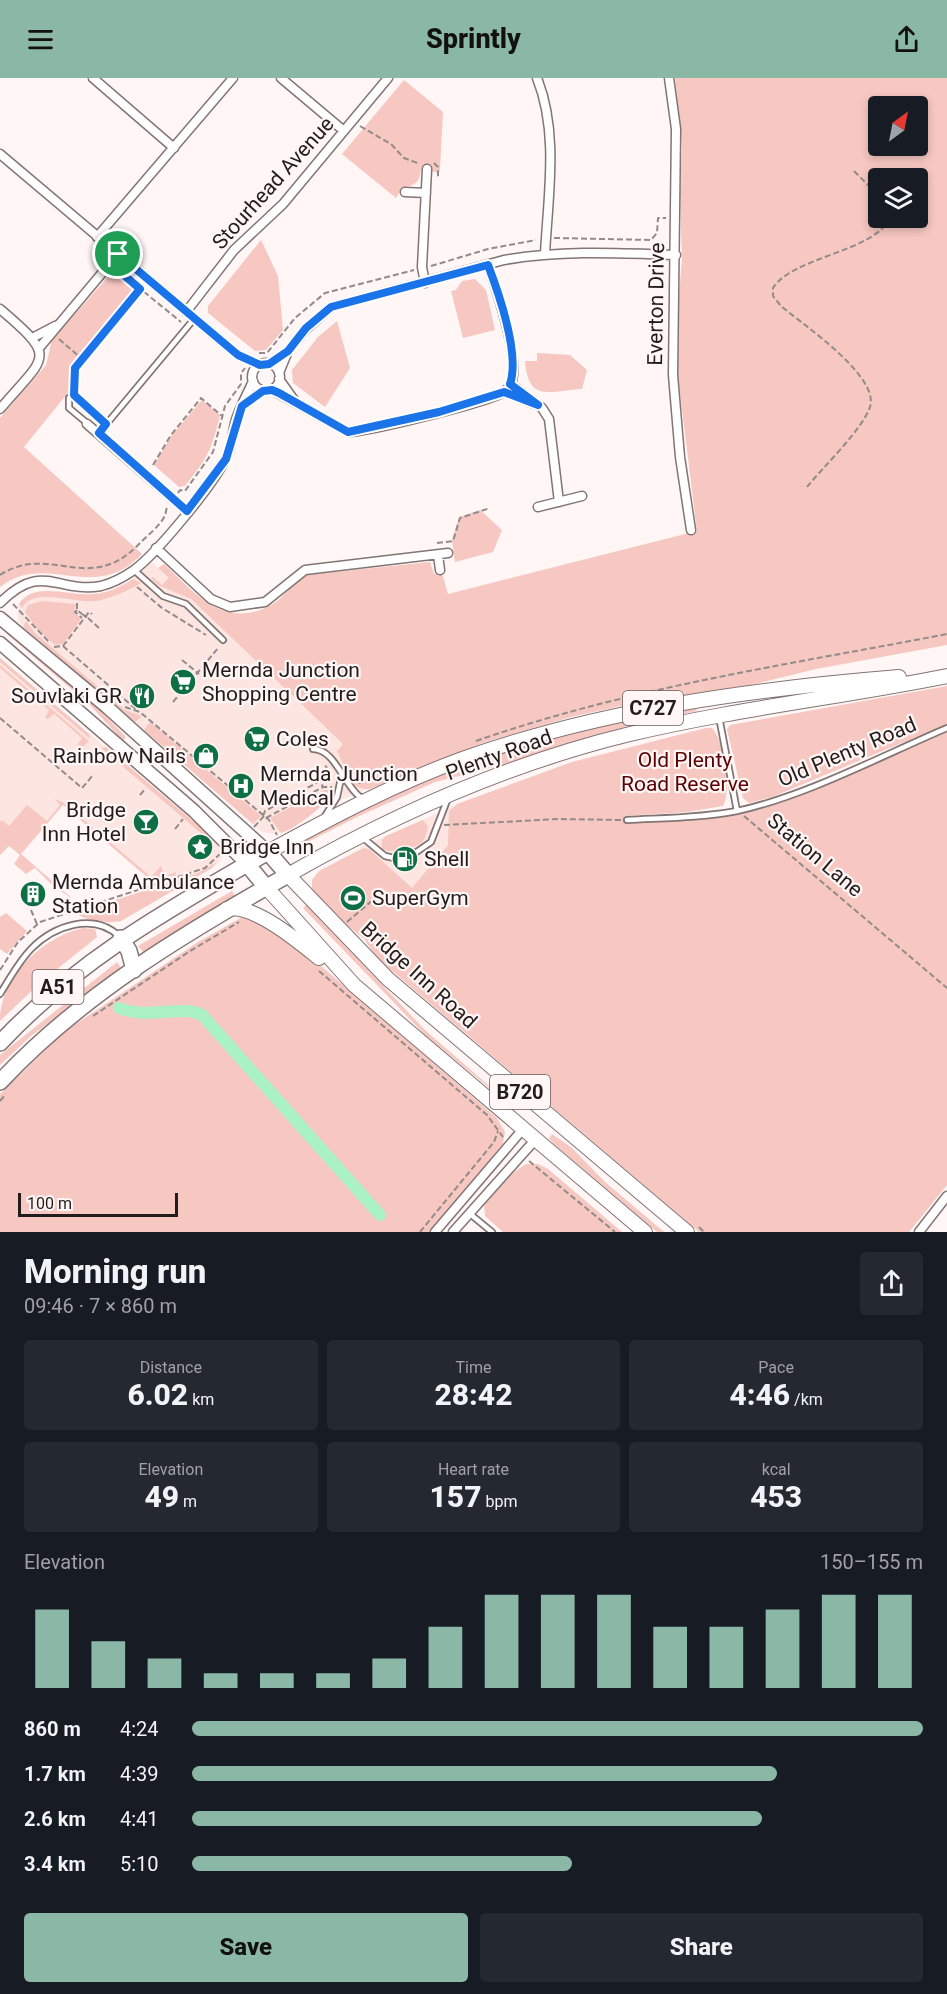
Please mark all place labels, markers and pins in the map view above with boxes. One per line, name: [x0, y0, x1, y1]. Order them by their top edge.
pin: [92, 228, 143, 279]
place label: Mernda Junction Shopping Centre: [202, 658, 360, 706]
supermarket icon: Mernda Junction Shopping Centre: [168, 667, 198, 697]
restaurant icon: Souvlaki GR: [127, 681, 157, 711]
place label: Souvlaki GR: [11, 684, 122, 708]
supermarket icon: Coles: [242, 724, 272, 754]
place label: Coles: [276, 727, 329, 751]
shop icon: Rainbow Nails: [191, 741, 221, 771]
place label: Rainbow Nails: [53, 744, 186, 768]
place label: Mernda Junction Medical: [260, 762, 418, 810]
hospital icon: Mernda Junction Medical: [226, 771, 256, 801]
place label: Bridge Inn Hotel: [42, 798, 126, 846]
bar icon: Bridge Inn Hotel: [131, 807, 161, 837]
place icon: Bridge Inn: [185, 832, 215, 862]
place label: Bridge Inn: [220, 835, 314, 859]
fuel station icon: Shell: [390, 844, 420, 874]
place label: Shell: [424, 847, 469, 871]
place label: Mernda Ambulance Station: [52, 870, 234, 918]
building icon: Mernda Ambulance Station: [18, 879, 48, 909]
sports icon: SuperGym: [338, 883, 368, 913]
place label: SuperGym: [372, 886, 469, 910]

